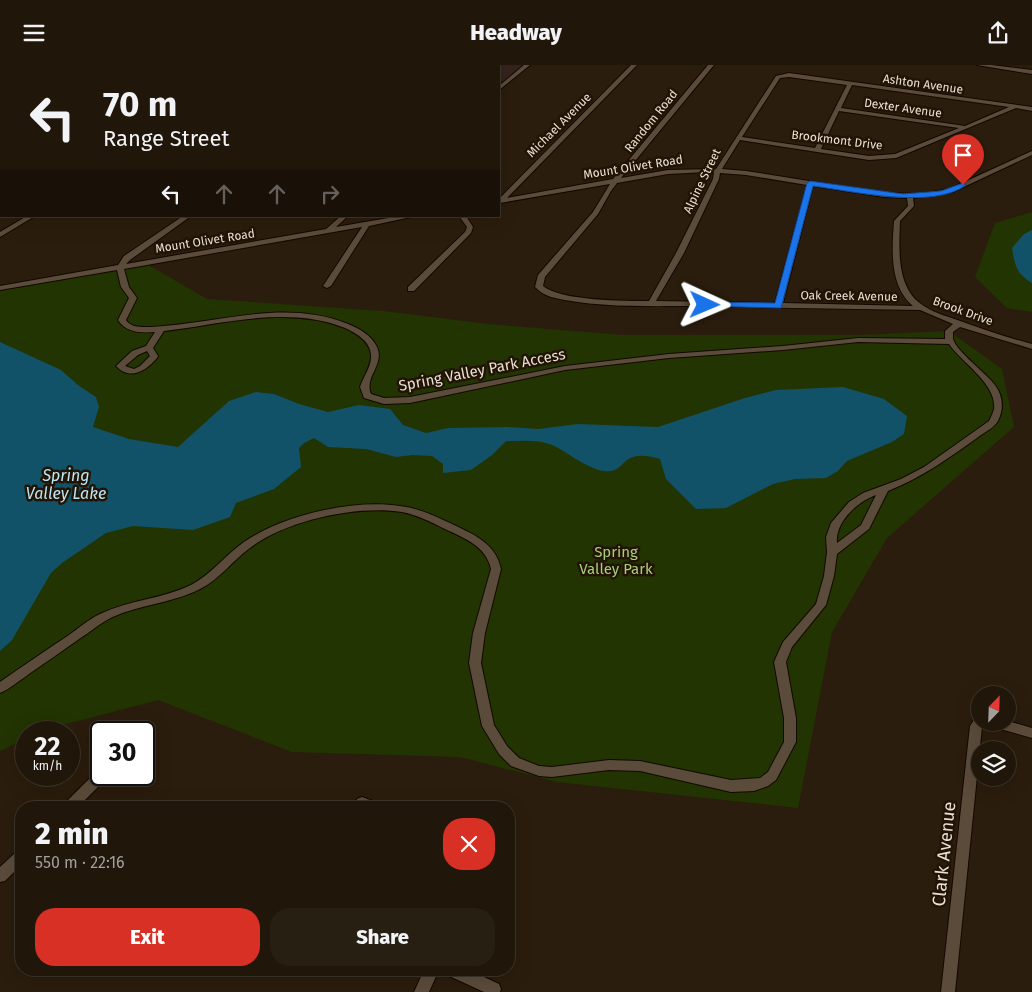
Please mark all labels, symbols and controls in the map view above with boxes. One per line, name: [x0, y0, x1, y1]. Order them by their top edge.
icon: menu: [20, 19, 48, 47]
text: Headway: [470, 19, 562, 46]
icon: share: [984, 19, 1012, 47]
street label: Ashton Avenue: [882, 71, 964, 97]
text: 70 m: [103, 83, 177, 125]
icon: left: [20, 85, 85, 150]
street label: Random Road: [622, 87, 680, 155]
street label: Michael Avenue: [524, 90, 594, 160]
street label: Dexter Avenue: [863, 96, 943, 120]
text: Range Street: [103, 125, 230, 152]
street label: Brookmont Drive: [791, 127, 883, 153]
pin: [942, 134, 984, 185]
icon: arrive: [949, 141, 977, 169]
street label: Alpine Street: [680, 146, 724, 216]
street label: Mount Olivet Road: [582, 152, 684, 182]
icon: left: [157, 180, 185, 208]
icon: ahead: [210, 180, 238, 208]
icon: ahead: [263, 180, 291, 208]
icon: right: [316, 180, 344, 208]
street label: Mount Olivet Road: [154, 226, 256, 256]
position arrow: [678, 278, 730, 330]
street label: Oak Creek Avenue: [800, 288, 898, 304]
street label: Brook Drive: [931, 294, 995, 328]
street label: Spring Valley Park Access: [397, 345, 567, 395]
water label: Spring Valley Lake: [26, 466, 106, 503]
park label: Spring Valley Park: [579, 543, 653, 578]
north arrow: [971, 686, 1016, 731]
map controls: [971, 686, 1016, 786]
speed limit sign: 30: [90, 721, 155, 786]
text: 22: [35, 732, 60, 762]
button: layers: [971, 741, 1016, 786]
text: km/h: [33, 759, 62, 773]
street label: Clark Avenue: [928, 800, 960, 908]
text: 2 min: [35, 816, 108, 852]
button: close: [443, 818, 495, 870]
text: 550 m · 22:16: [35, 853, 125, 872]
button: Exit: [35, 908, 260, 966]
button: Share: [270, 908, 495, 966]

